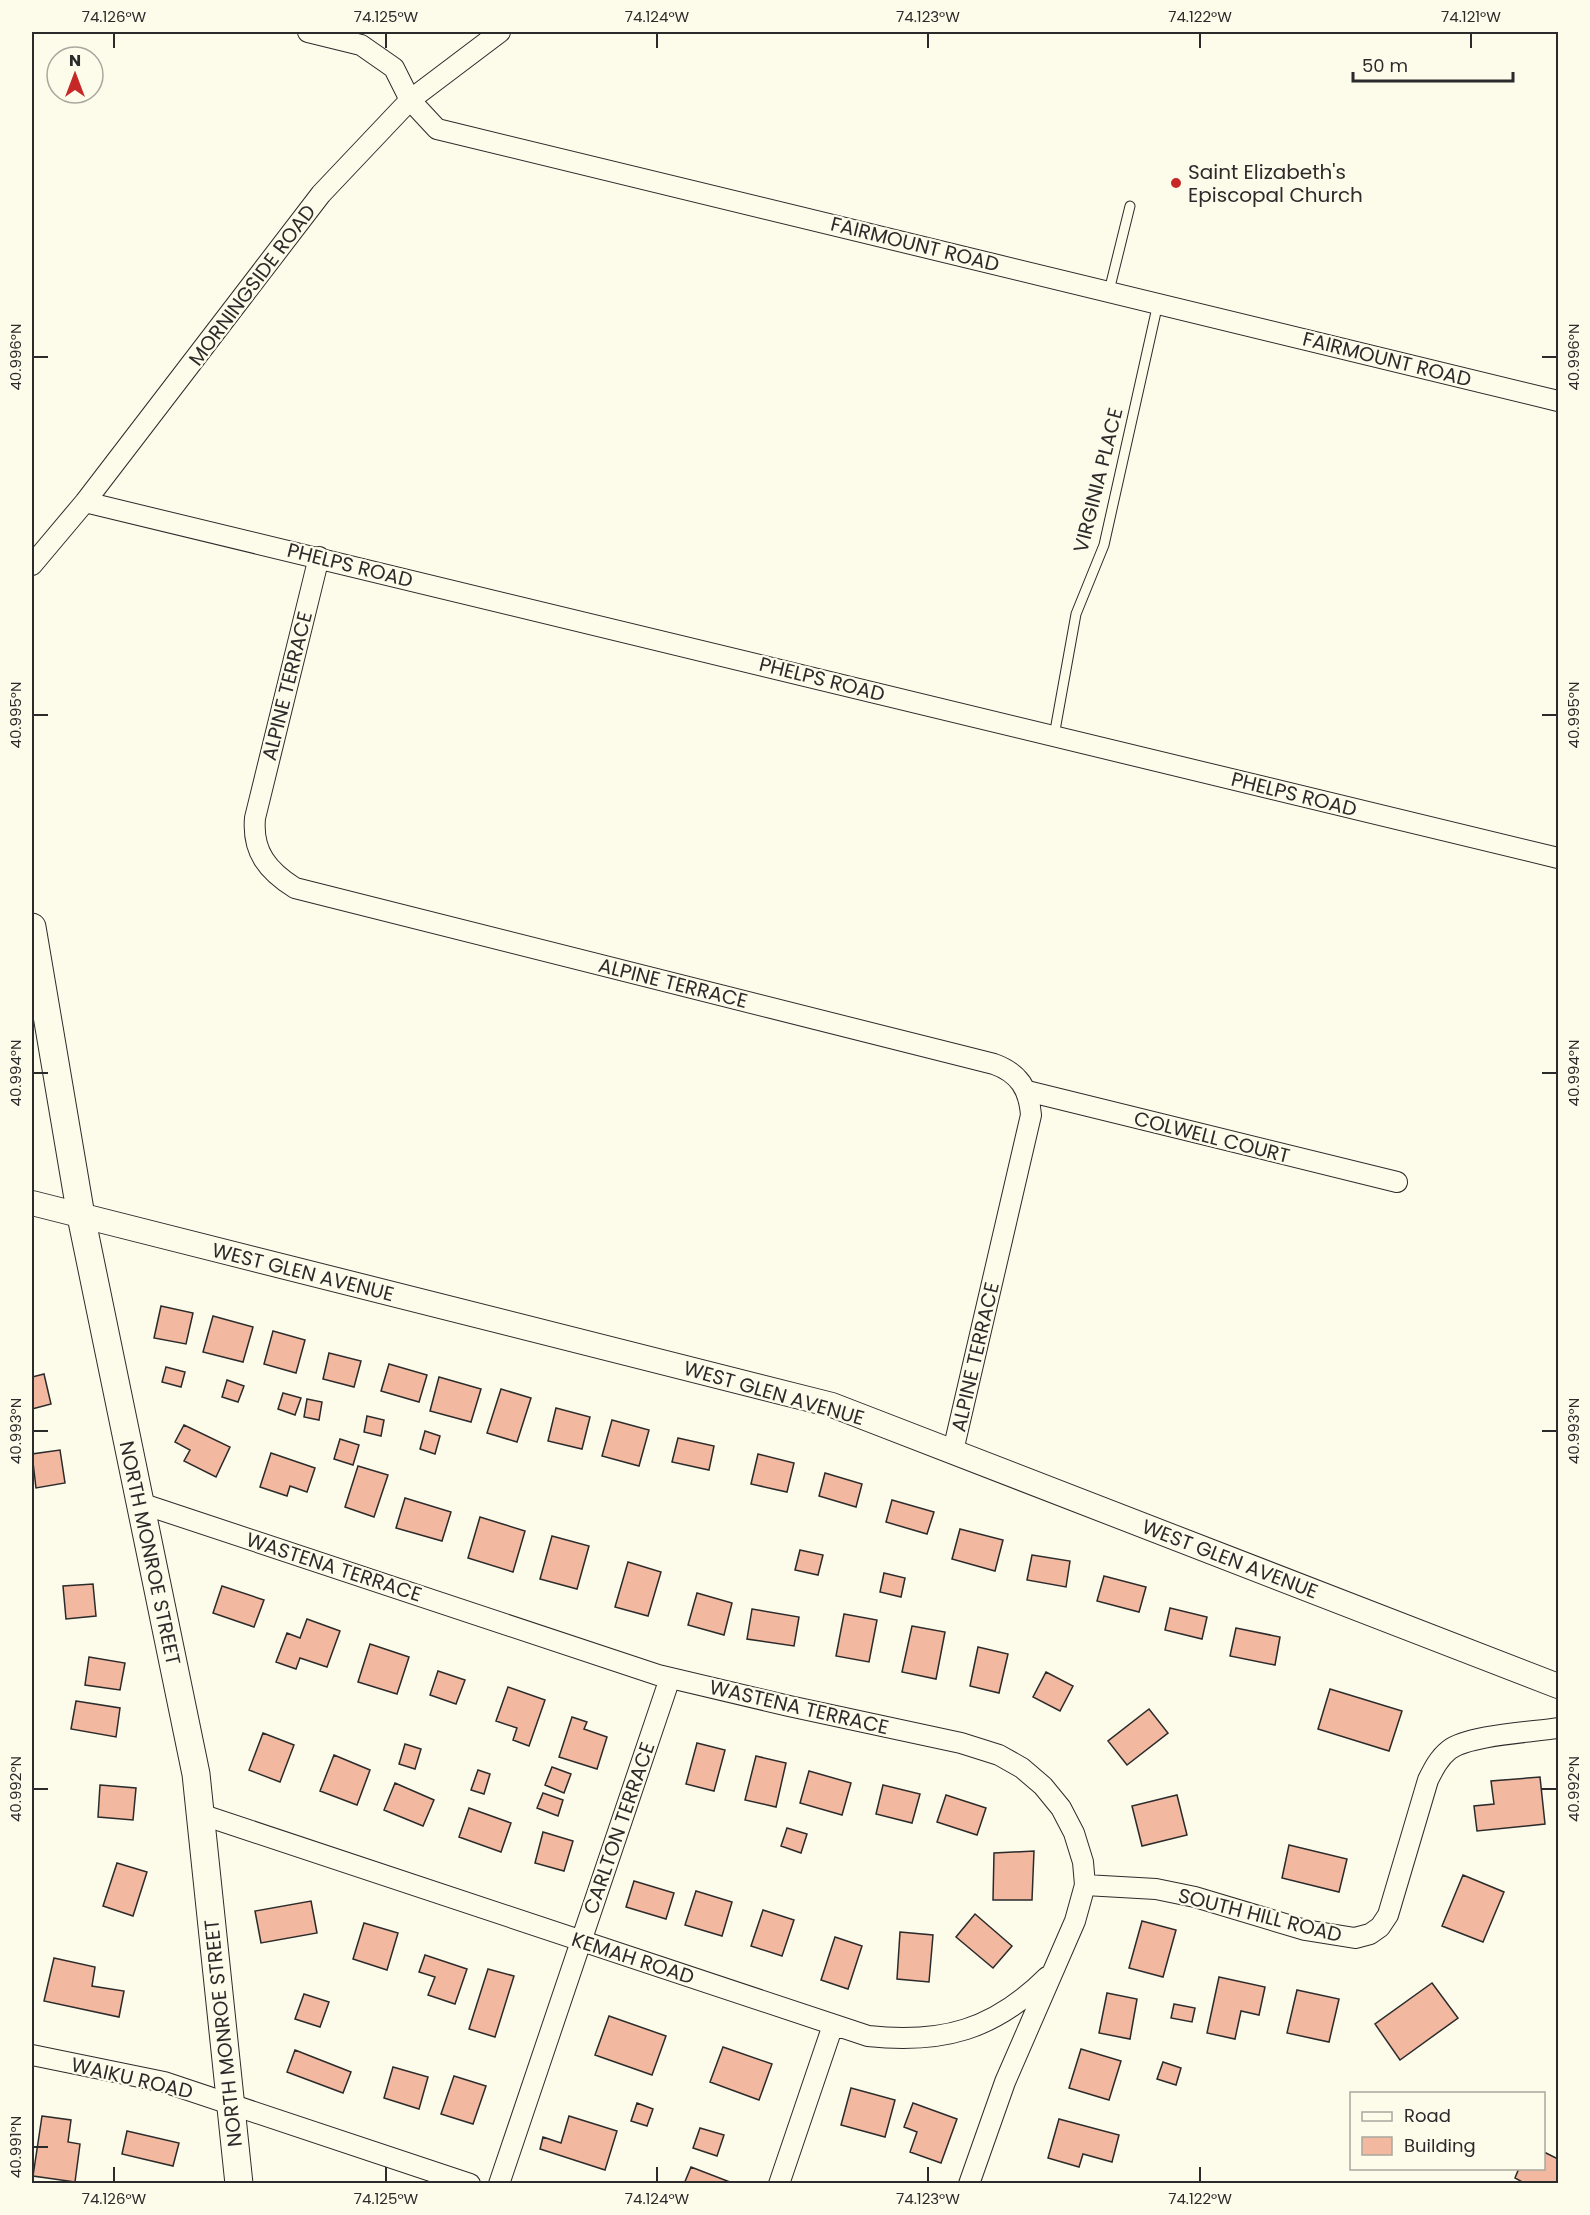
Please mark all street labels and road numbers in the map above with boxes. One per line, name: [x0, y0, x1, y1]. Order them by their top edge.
street label: MORNINGSIDE ROAD: [182, 198, 322, 372]
street label: FAIRMOUNT ROAD: [828, 210, 1002, 278]
street label: FAIRMOUNT ROAD: [1300, 325, 1474, 393]
street label: VIRGINIA PLACE: [1066, 405, 1130, 555]
street label: PHELPS ROAD: [284, 536, 416, 594]
street label: ALPINE TERRACE: [255, 608, 319, 764]
street label: PHELPS ROAD: [756, 650, 888, 708]
street label: PHELPS ROAD: [1228, 765, 1360, 823]
street label: ALPINE TERRACE: [595, 951, 751, 1015]
street label: COLWELL COURT: [1131, 1104, 1293, 1170]
street label: WEST GLEN AVENUE: [209, 1236, 397, 1308]
street label: ALPINE TERRACE: [944, 1279, 1006, 1435]
street label: WEST GLEN AVENUE: [680, 1354, 868, 1432]
street label: NORTH MONROE STREET: [113, 1438, 187, 1668]
street label: WEST GLEN AVENUE: [1138, 1512, 1322, 1606]
street label: WASTENA TERRACE: [243, 1525, 425, 1609]
street label: WASTENA TERRACE: [707, 1673, 891, 1741]
street label: CARLTON TERRACE: [576, 1738, 662, 1918]
street label: SOUTH HILL ROAD: [1175, 1881, 1345, 1949]
street label: NORTH MONROE STREET: [197, 1918, 249, 2148]
street label: KEMAH ROAD: [568, 1925, 698, 1991]
street label: WAIKU ROAD: [68, 2050, 196, 2106]

